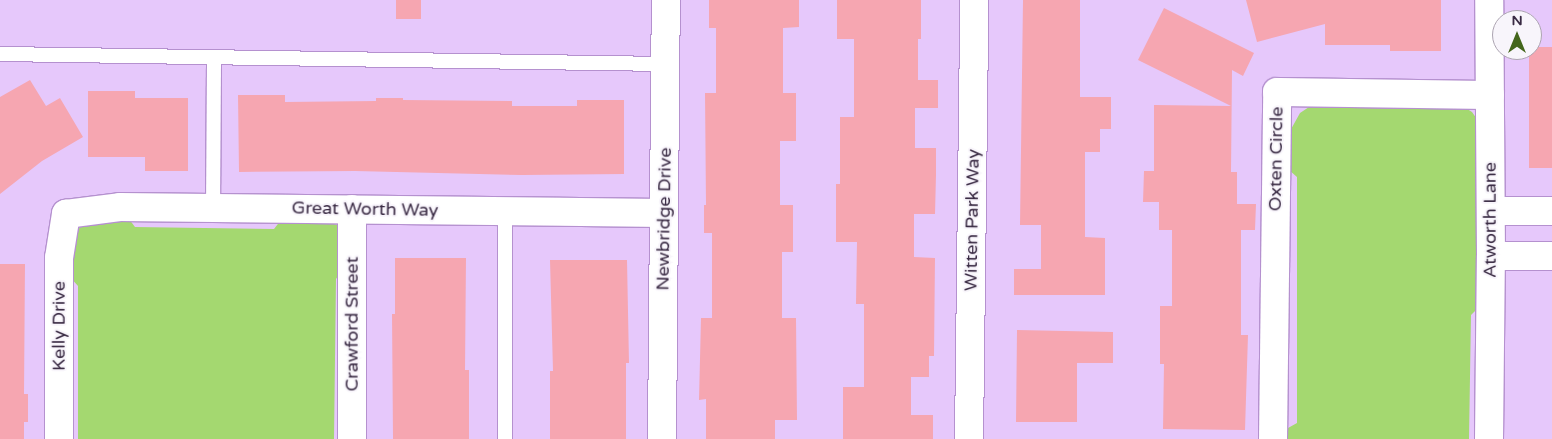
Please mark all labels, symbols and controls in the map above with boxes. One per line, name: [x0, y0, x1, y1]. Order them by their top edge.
north arrow: [1492, 10, 1542, 60]
text: N: [1511, 12, 1523, 29]
street label: Oxten Circle: [1264, 107, 1288, 211]
street label: Newbridge Drive: [652, 147, 676, 291]
street label: Witten Park Way: [960, 149, 984, 291]
street label: Atworth Lane: [1479, 162, 1501, 278]
street label: Great Worth Way: [291, 197, 439, 221]
street label: Crawford Street: [341, 257, 363, 391]
street label: Kelly Drive: [48, 281, 70, 371]

